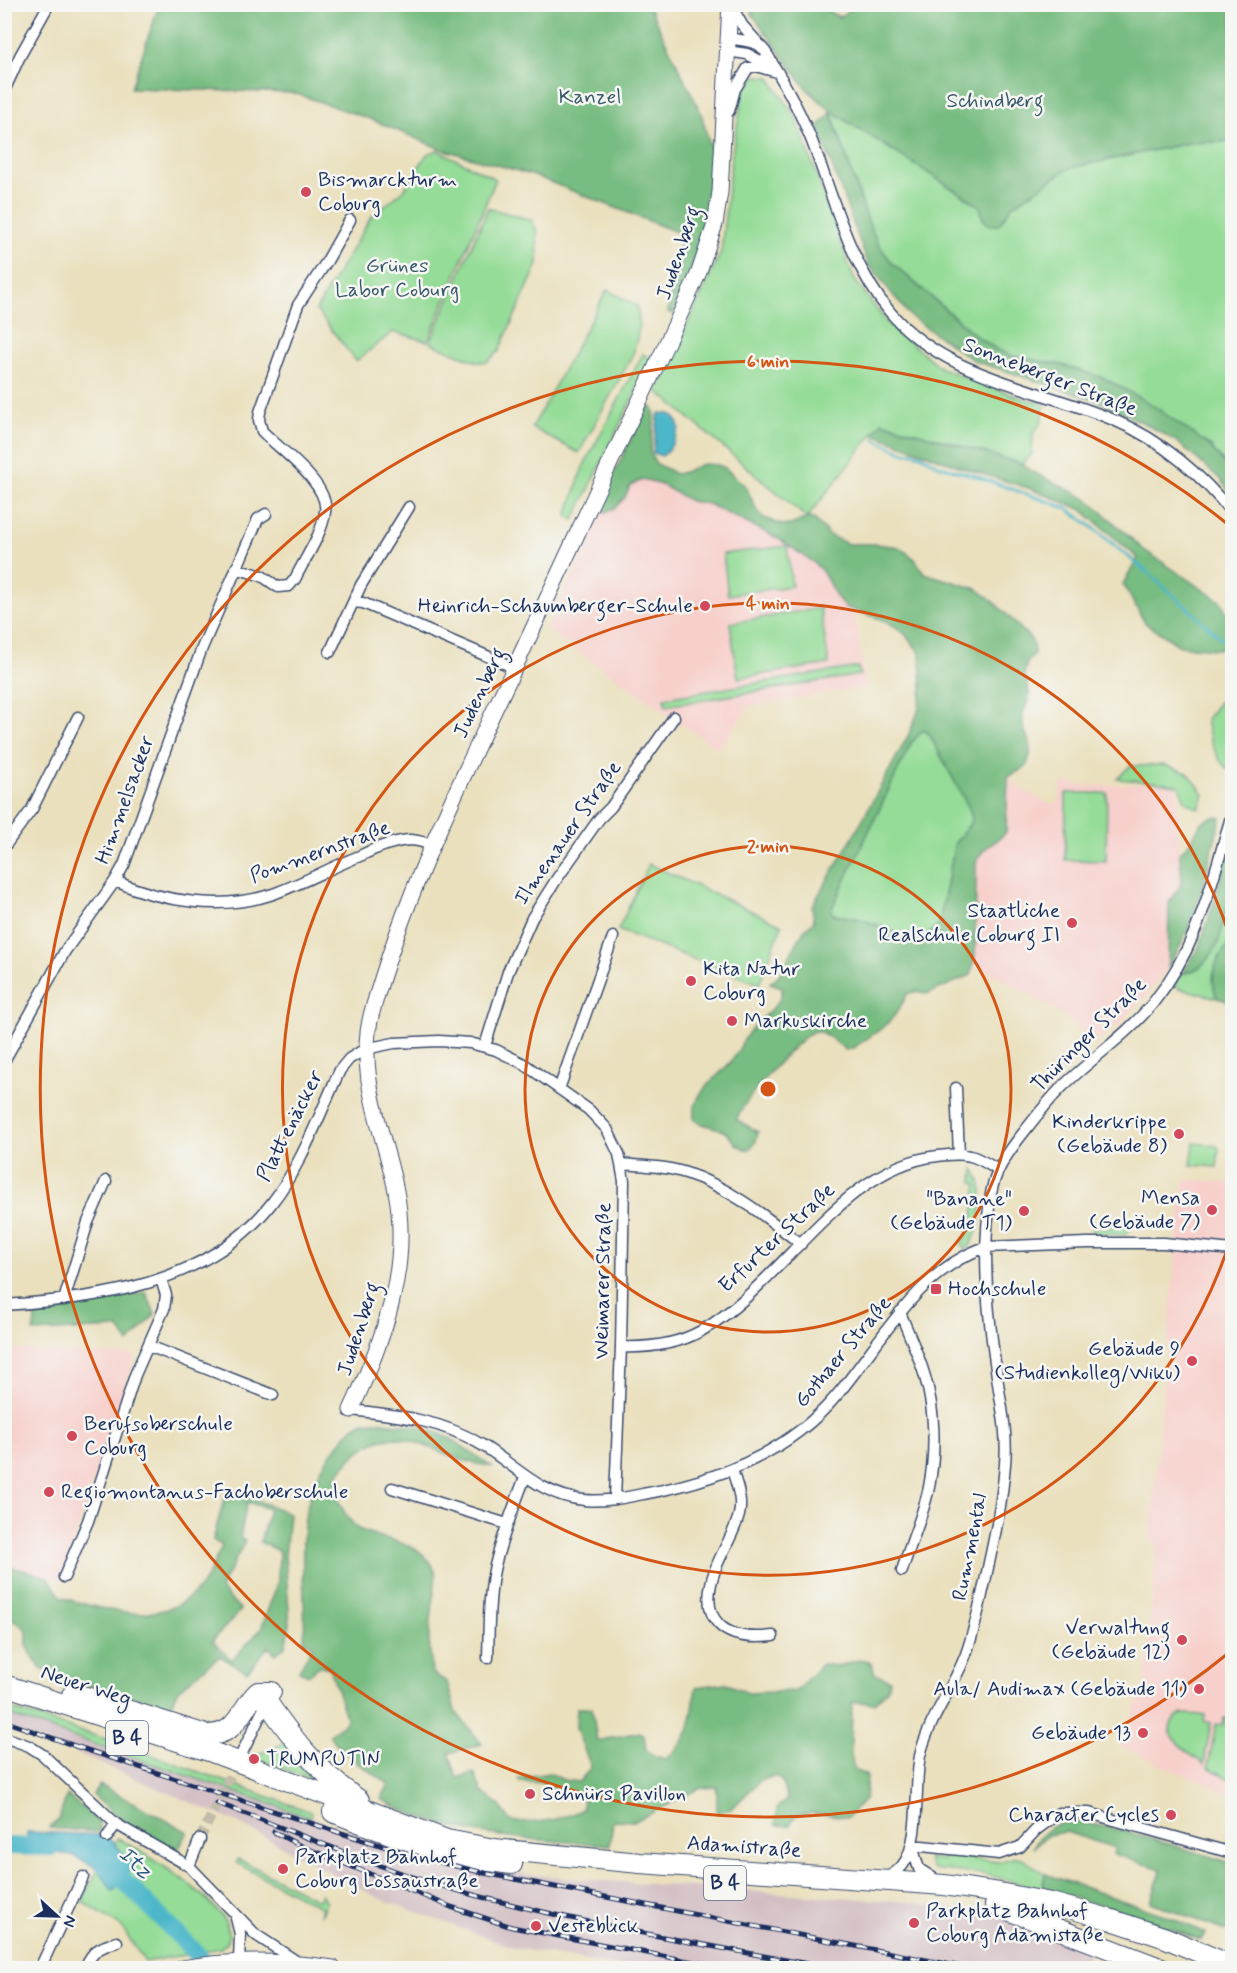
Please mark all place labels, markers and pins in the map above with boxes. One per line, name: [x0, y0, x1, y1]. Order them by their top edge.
place label: Bismarckturm Coburg: [318, 166, 457, 218]
marker: Bismarckturm Coburg: [299, 185, 313, 199]
place label: Heinrich-Schaumberger-Schule: [418, 592, 693, 622]
marker: Heinrich-Schaumberger-Schule: [698, 599, 712, 613]
place label: Staatliche Realschule Coburg II: [878, 897, 1060, 951]
marker: Staatliche Realschule Coburg II: [1065, 916, 1079, 930]
place label: Kita Natur Coburg: [703, 955, 800, 1007]
marker: Kita Natur Coburg: [684, 974, 698, 988]
place label: Markuskirche: [744, 1007, 867, 1035]
marker: Markuskirche: [725, 1014, 739, 1028]
centre of rings: [758, 1079, 778, 1099]
place label: Kinderkrippe (Gebäude 8): [1052, 1108, 1168, 1160]
marker: Kinderkrippe (Gebäude 8): [1172, 1127, 1186, 1141]
place label: Mensa (Gebäude 7): [1089, 1184, 1201, 1236]
place label: "Banane" (Gebäude T1): [890, 1185, 1013, 1237]
marker: Mensa (Gebäude 7): [1205, 1203, 1219, 1217]
marker: "Banane" (Gebäude T1): [1017, 1204, 1031, 1218]
place label: Hochschule: [948, 1275, 1046, 1303]
marker: Hochschule: [929, 1282, 943, 1296]
place label: Gebäude 9 (Studienkolleg/Wiku): [994, 1335, 1181, 1388]
marker: Gebäude 9 (Studienkolleg/Wiku): [1185, 1354, 1199, 1368]
place label: Berufsoberschule Coburg: [84, 1410, 233, 1462]
marker: Berufsoberschule Coburg: [65, 1429, 79, 1443]
place label: Regiomontanus-Fachoberschule: [61, 1478, 348, 1508]
marker: Regiomontanus-Fachoberschule: [42, 1485, 56, 1499]
place label: Verwaltung (Gebäude 12): [1051, 1614, 1171, 1666]
marker: Verwaltung (Gebäude 12): [1175, 1633, 1189, 1647]
place label: Aula/ Audimax (Gebäude 11): [933, 1675, 1188, 1703]
marker: Aula/ Audimax (Gebäude 11): [1192, 1682, 1206, 1696]
place label: Gebäude 13: [1031, 1719, 1131, 1747]
marker: Gebäude 13: [1136, 1726, 1150, 1740]
place label: TRUMPUTIN: [266, 1745, 380, 1773]
marker: TRUMPUTIN: [247, 1752, 261, 1766]
place label: Schnürs Pavillon: [542, 1780, 686, 1808]
marker: Schnürs Pavillon: [523, 1787, 537, 1801]
place label: Character Cycles: [1008, 1801, 1159, 1829]
marker: Character Cycles: [1164, 1808, 1178, 1822]
place label: Parkplatz Bahnhof Coburg Lossaustraße: [295, 1843, 479, 1895]
marker: Parkplatz Bahnhof Coburg Lossaustraße: [276, 1862, 290, 1876]
place label: Parkplatz Bahnhof Coburg Adamistaße: [926, 1897, 1104, 1949]
place label: Vesteblick: [548, 1912, 639, 1940]
marker: Parkplatz Bahnhof Coburg Adamistaße: [907, 1916, 921, 1930]
marker: Vesteblick: [529, 1919, 543, 1933]

